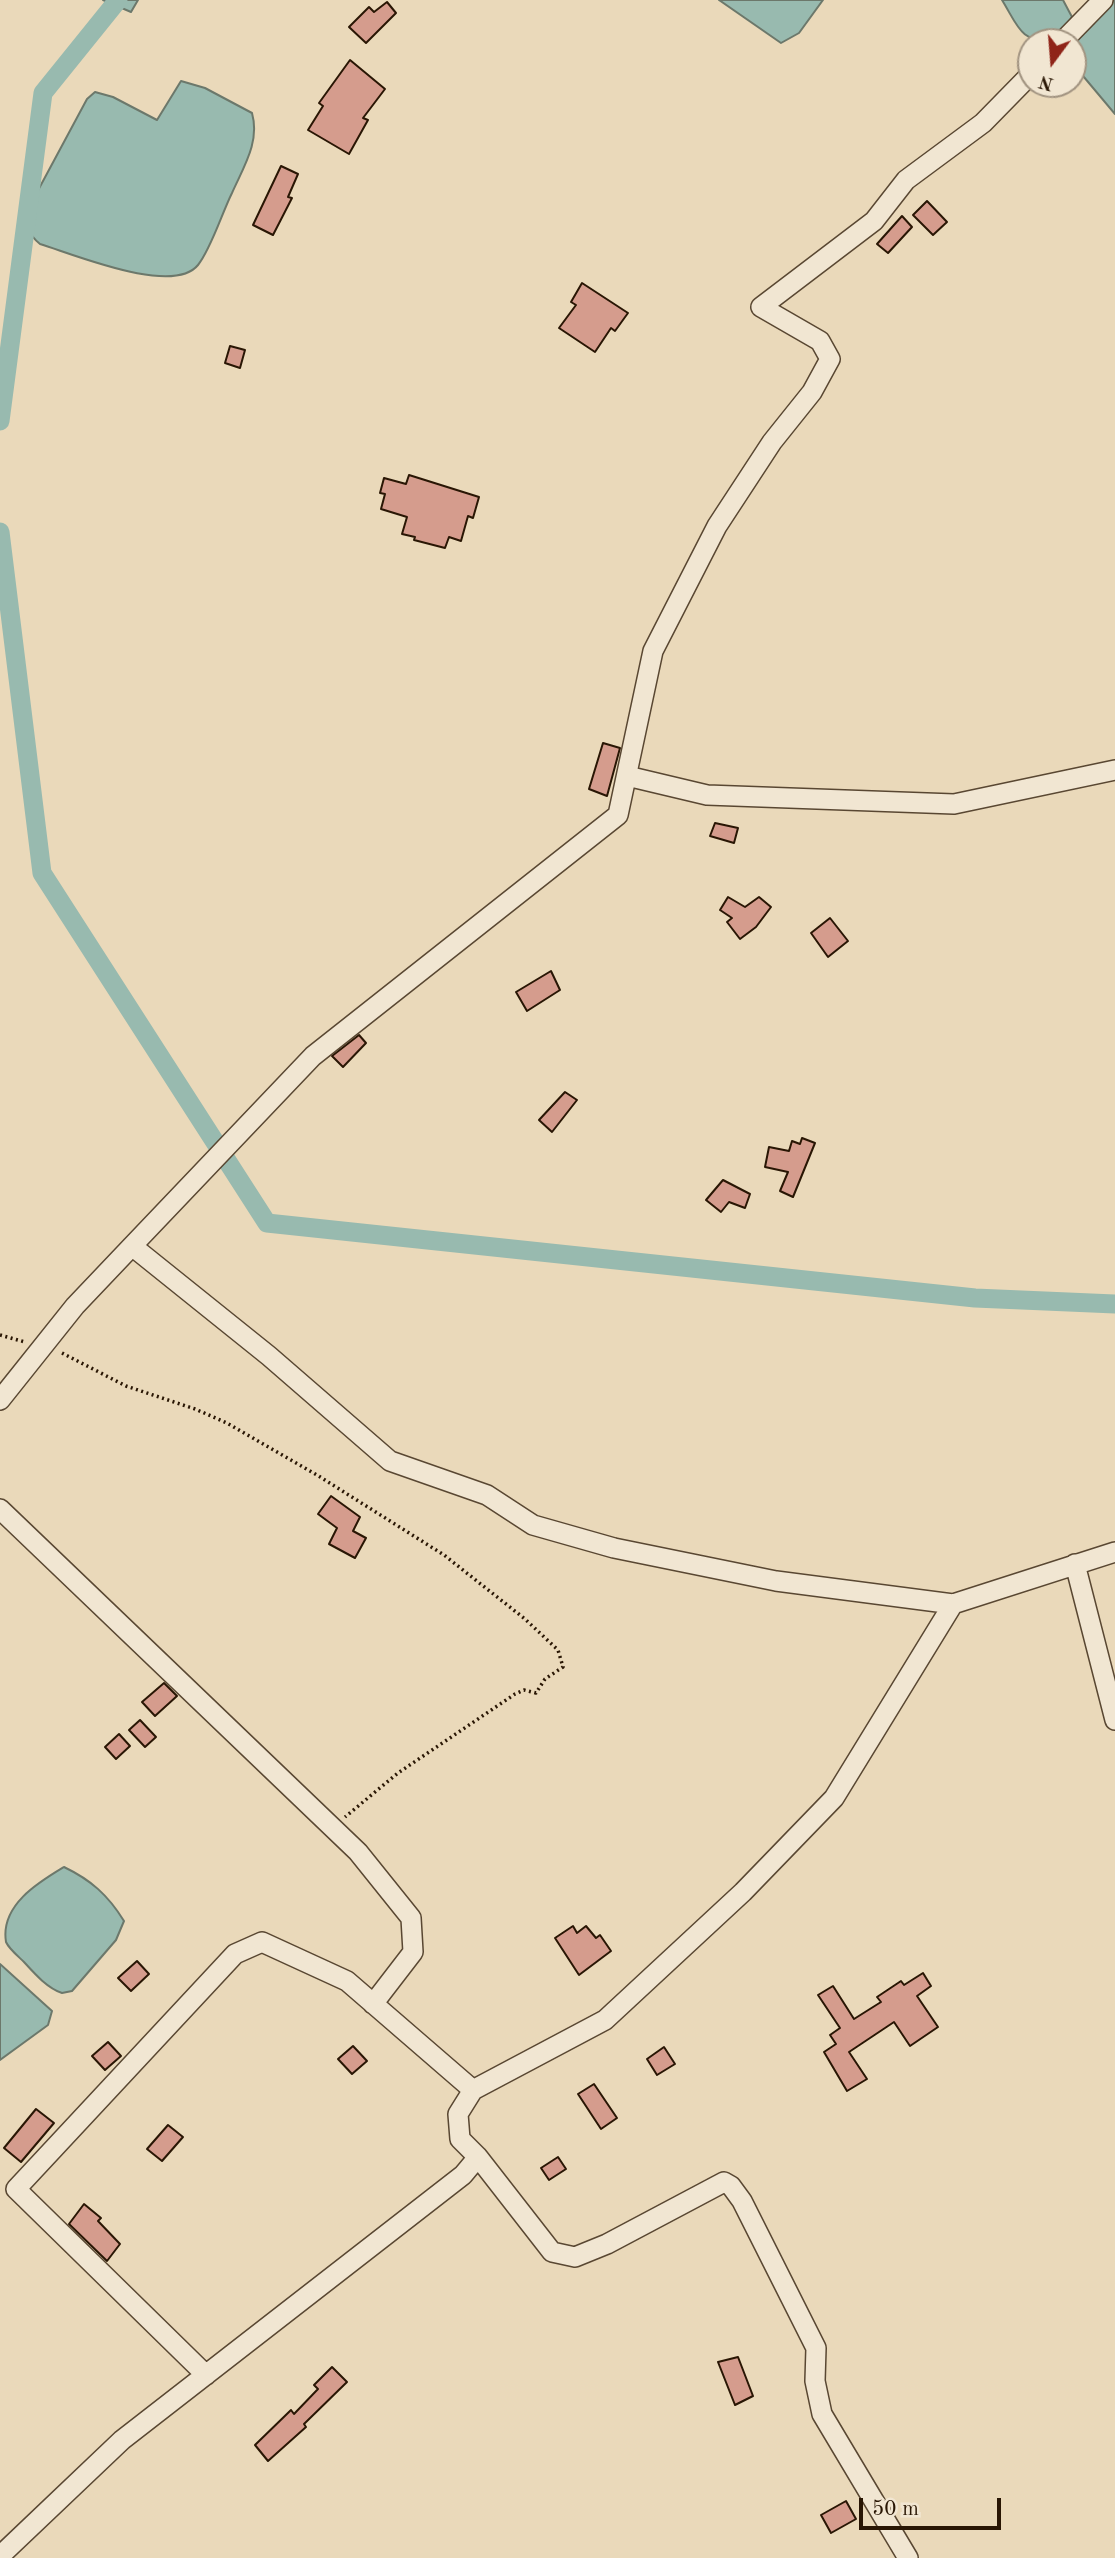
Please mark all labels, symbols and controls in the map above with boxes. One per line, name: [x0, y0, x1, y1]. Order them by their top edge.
north arrow: [1017, 28, 1087, 98]
text: N: [1037, 71, 1056, 93]
scale bar: [863, 2484, 1005, 2528]
text: 50 m: [872, 2499, 919, 2520]

